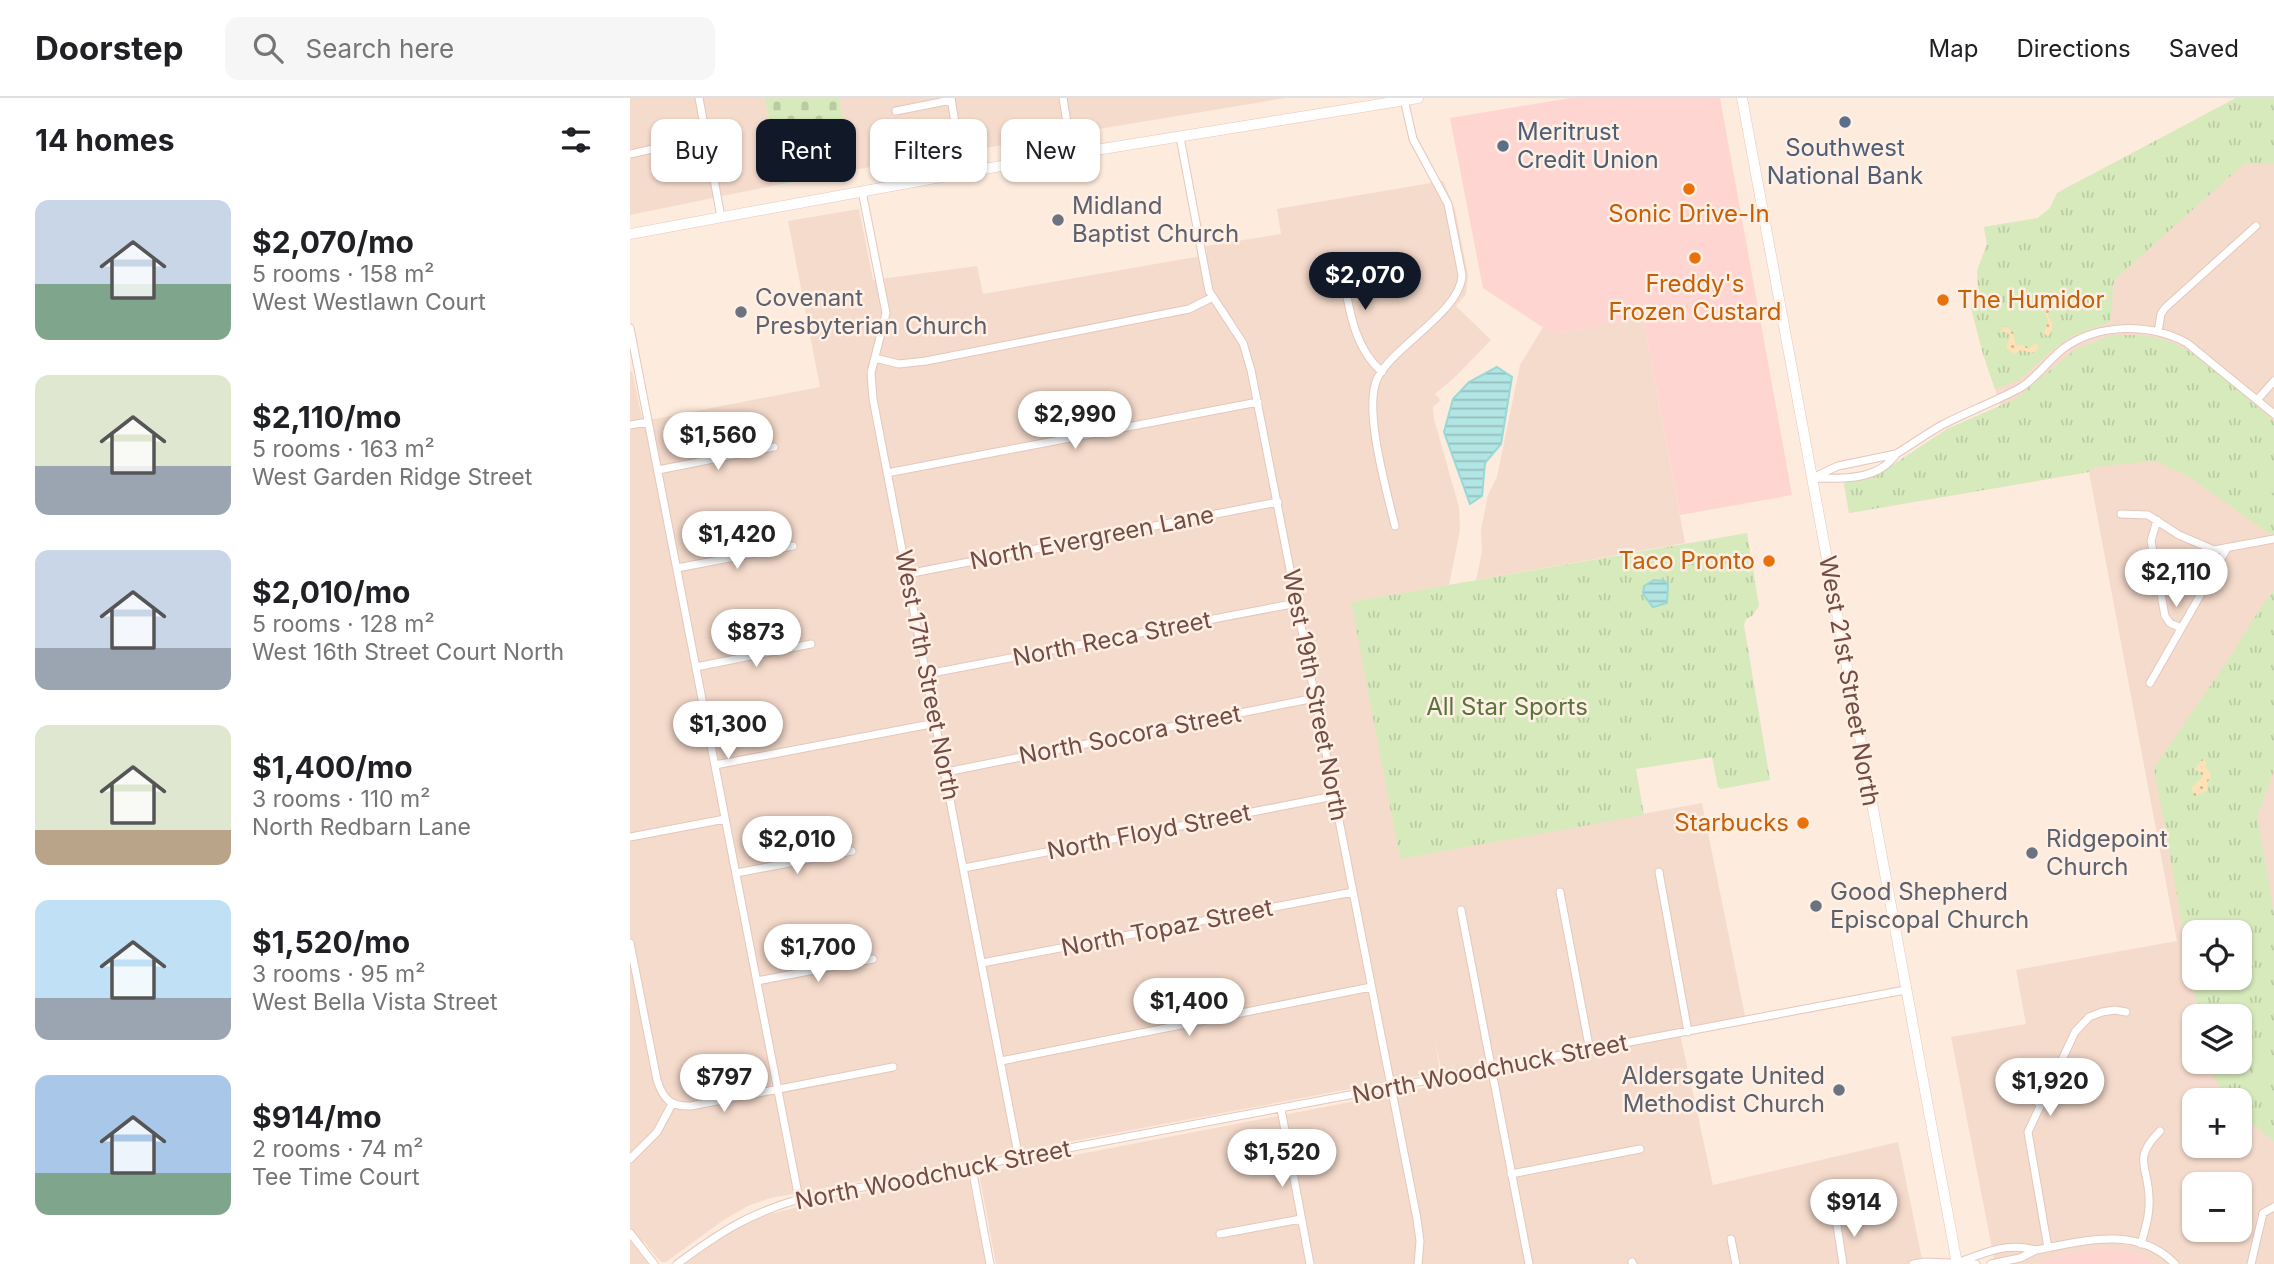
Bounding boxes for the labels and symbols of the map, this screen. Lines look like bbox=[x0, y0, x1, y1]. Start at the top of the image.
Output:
marker: Southwest National Bank bbox=[1837, 114, 1853, 130]
place label: Meritrust Credit Union bbox=[1517, 117, 1659, 174]
place label: Southwest National Bank bbox=[1767, 133, 1923, 190]
marker: Meritrust Credit Union bbox=[1495, 138, 1511, 154]
marker: Sonic Drive-In bbox=[1681, 181, 1697, 197]
place label: Midland Baptist Church bbox=[1072, 191, 1239, 248]
place label: Sonic Drive-In bbox=[1608, 199, 1770, 228]
marker: Midland Baptist Church bbox=[1050, 212, 1066, 228]
marker: Freddy's Frozen Custard bbox=[1687, 250, 1703, 266]
pin: $2,070 bbox=[1308, 252, 1422, 312]
place label: Freddy's Frozen Custard bbox=[1608, 269, 1782, 326]
place label: Covenant Presbyterian Church bbox=[755, 283, 987, 340]
place label: The Humidor bbox=[1957, 285, 2104, 314]
marker: The Humidor bbox=[1935, 292, 1951, 308]
marker: Covenant Presbyterian Church bbox=[733, 304, 749, 320]
pin: $2,990 bbox=[1018, 392, 1132, 451]
pin: $1,560 bbox=[661, 412, 775, 472]
street label: North Evergreen Lane bbox=[967, 500, 1217, 575]
pin: $1,420 bbox=[680, 512, 794, 571]
place label: Taco Pronto bbox=[1618, 546, 1755, 575]
street label: West 17th Street North bbox=[889, 547, 966, 802]
pin: $2,110 bbox=[2119, 550, 2233, 609]
marker: Taco Pronto bbox=[1761, 553, 1777, 569]
street label: West 21st Street North bbox=[1813, 553, 1886, 808]
street label: West 19th Street North bbox=[1277, 567, 1354, 823]
street label: North Reca Street bbox=[1010, 605, 1214, 672]
pin: $873 bbox=[715, 610, 797, 669]
park label: All Star Sports bbox=[1426, 692, 1588, 721]
street label: North Socora Street bbox=[1016, 699, 1244, 770]
pin: $1,300 bbox=[671, 702, 785, 761]
street label: North Floyd Street bbox=[1045, 798, 1253, 865]
place label: Starbucks bbox=[1674, 808, 1789, 837]
marker: Starbucks bbox=[1795, 815, 1811, 831]
pin: $2,010 bbox=[740, 816, 854, 876]
place label: Ridgepoint Church bbox=[2046, 824, 2168, 881]
marker: Ridgepoint Church bbox=[2024, 845, 2040, 861]
place label: Good Shepherd Episcopal Church bbox=[1830, 877, 2029, 934]
street label: North Topaz Street bbox=[1059, 893, 1275, 962]
marker: Good Shepherd Episcopal Church bbox=[1808, 898, 1824, 914]
pin: $1,700 bbox=[761, 924, 875, 984]
pin: $1,400 bbox=[1132, 978, 1246, 1038]
street label: North Woodchuck Street bbox=[1350, 1028, 1630, 1109]
pin: $797 bbox=[683, 1054, 765, 1114]
pin: $1,920 bbox=[1993, 1058, 2107, 1118]
place label: Aldersgate United Methodist Church bbox=[1622, 1061, 1825, 1118]
marker: Aldersgate United Methodist Church bbox=[1831, 1082, 1847, 1098]
pin: $1,520 bbox=[1225, 1130, 1339, 1189]
street label: North Woodchuck Street bbox=[793, 1134, 1073, 1215]
pin: $914 bbox=[1813, 1180, 1895, 1239]

